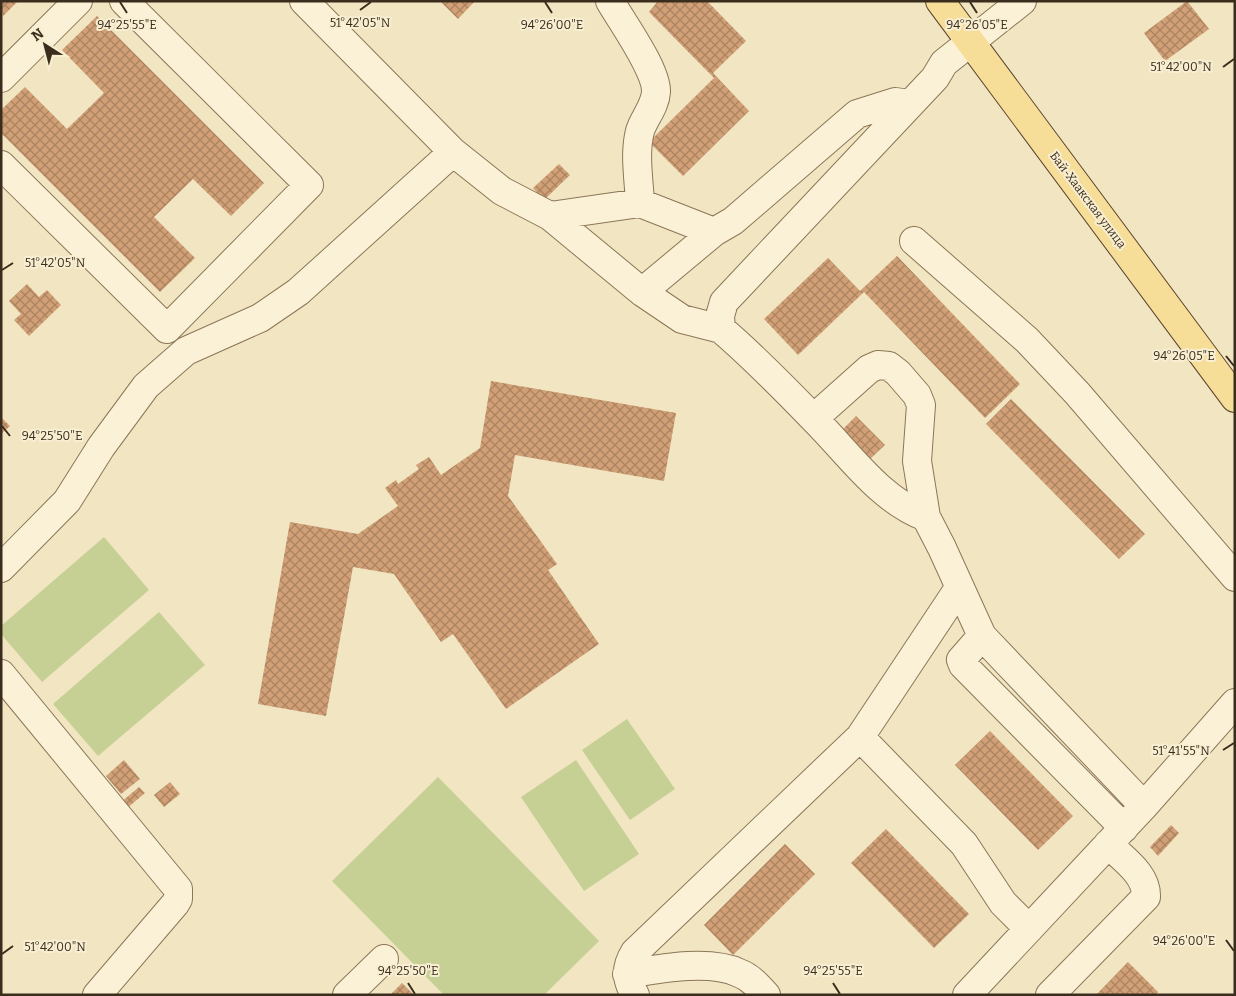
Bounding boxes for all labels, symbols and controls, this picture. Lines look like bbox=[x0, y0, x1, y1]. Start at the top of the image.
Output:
text: 51°42'05"N bbox=[330, 16, 391, 30]
text: 94°25'55"E bbox=[97, 18, 157, 32]
text: 94°26'00"E bbox=[521, 18, 583, 32]
text: 94°26'05"E bbox=[946, 18, 1008, 32]
north arrow bbox=[20, 20, 70, 70]
text: N bbox=[28, 25, 47, 45]
text: 51°42'00"N bbox=[1150, 60, 1212, 74]
street label: Бай-Хаакская улица bbox=[1047, 149, 1129, 251]
text: 51°42'05"N bbox=[25, 256, 86, 270]
text: 94°26'05"E bbox=[1153, 349, 1215, 363]
text: 94°25'50"E bbox=[22, 429, 82, 443]
text: 51°41'55"N bbox=[1152, 744, 1210, 758]
text: 94°26'00"E bbox=[1153, 934, 1215, 948]
text: 51°42'00"N bbox=[24, 940, 86, 954]
text: 94°25'50"E bbox=[378, 964, 438, 978]
text: 94°25'55"E bbox=[803, 964, 863, 978]

